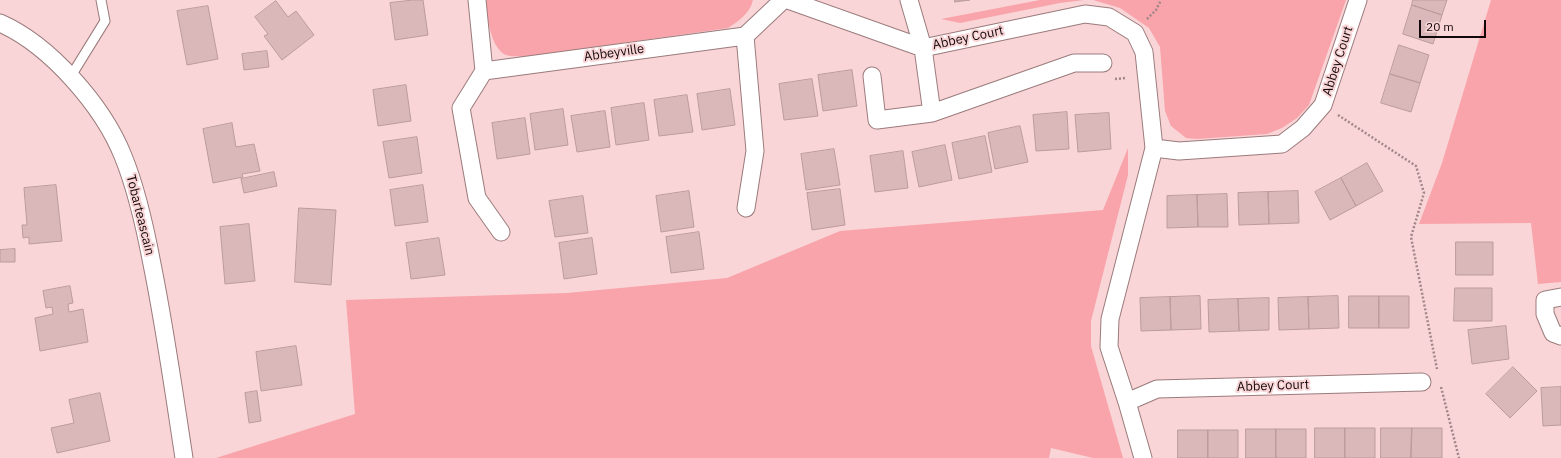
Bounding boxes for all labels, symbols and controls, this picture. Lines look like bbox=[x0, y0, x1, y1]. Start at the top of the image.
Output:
scale bar bbox=[1421, 12, 1488, 38]
text: 20 m bbox=[1426, 19, 1454, 34]
street label: Abbey Court bbox=[931, 23, 1005, 53]
street label: Abbey Court bbox=[1319, 24, 1357, 98]
street label: Abbeyville bbox=[583, 41, 645, 65]
street label: Tobarteascain bbox=[122, 173, 158, 257]
street label: Abbey Court bbox=[1237, 377, 1309, 395]

